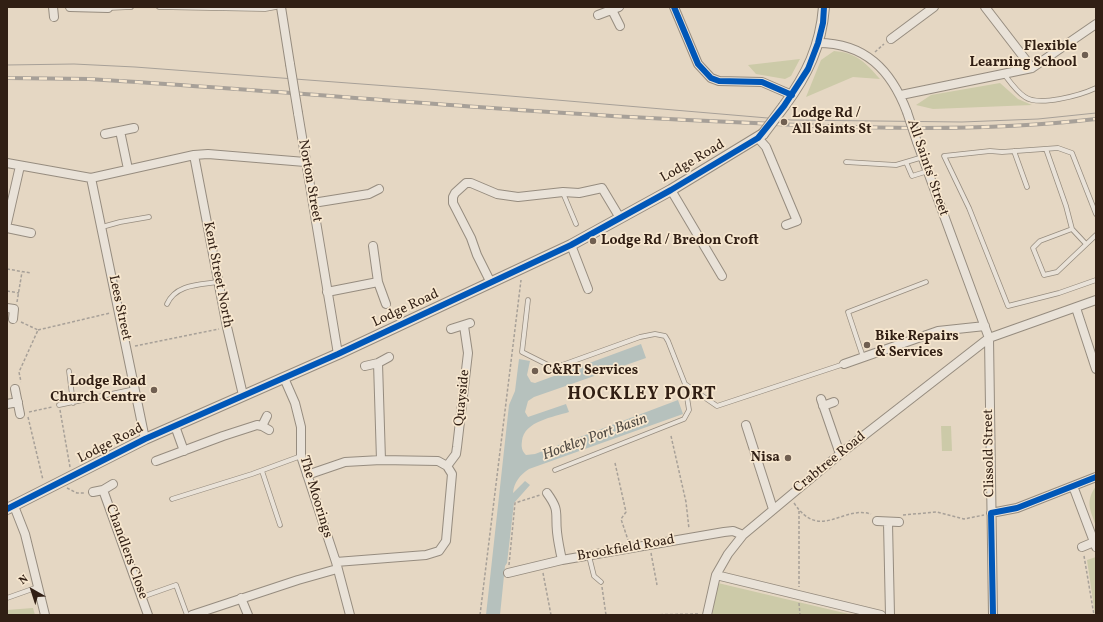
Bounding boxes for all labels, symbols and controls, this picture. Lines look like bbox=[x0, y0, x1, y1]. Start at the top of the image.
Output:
place label: Flexible Learning School bbox=[969, 39, 1077, 72]
marker: Flexible Learning School bbox=[1080, 50, 1090, 60]
place label: Lodge Rd / All Saints St bbox=[792, 106, 871, 138]
marker: Lodge Rd / All Saints St bbox=[779, 117, 789, 127]
street label: All Saints' Street bbox=[903, 117, 951, 219]
street label: Lodge Road bbox=[658, 137, 728, 187]
street label: Norton Street bbox=[293, 138, 325, 224]
street label: Kent Street North bbox=[198, 220, 236, 330]
place label: Lodge Rd / Bredon Croft bbox=[601, 233, 759, 249]
marker: Lodge Rd / Bredon Croft bbox=[588, 236, 598, 246]
street label: Lees Street bbox=[104, 274, 134, 342]
street label: Lodge Road bbox=[370, 286, 442, 332]
place label: Bike Repairs & Services bbox=[875, 329, 959, 362]
marker: Bike Repairs & Services bbox=[862, 340, 872, 350]
place label: C&RT Services bbox=[543, 363, 638, 379]
marker: C&RT Services bbox=[530, 366, 540, 376]
street label: Quayside bbox=[452, 369, 474, 427]
place label: Lodge Road Church Centre bbox=[50, 374, 146, 406]
marker: Lodge Road Church Centre bbox=[149, 385, 159, 395]
district label: HOCKLEY PORT bbox=[567, 385, 717, 407]
street label: Clissold Street bbox=[981, 409, 999, 497]
water label: Hockley Port Basin bbox=[540, 411, 650, 465]
street label: Lodge Road bbox=[75, 420, 147, 468]
street label: Crabtree Road bbox=[790, 429, 870, 497]
place label: Nisa bbox=[751, 450, 780, 466]
marker: Nisa bbox=[783, 453, 793, 463]
street label: The Moorings bbox=[295, 454, 335, 540]
street label: Chandlers Close bbox=[101, 502, 151, 602]
street label: Brookfield Road bbox=[576, 532, 676, 566]
north arrow bbox=[12, 570, 52, 610]
text: N bbox=[16, 572, 32, 589]

